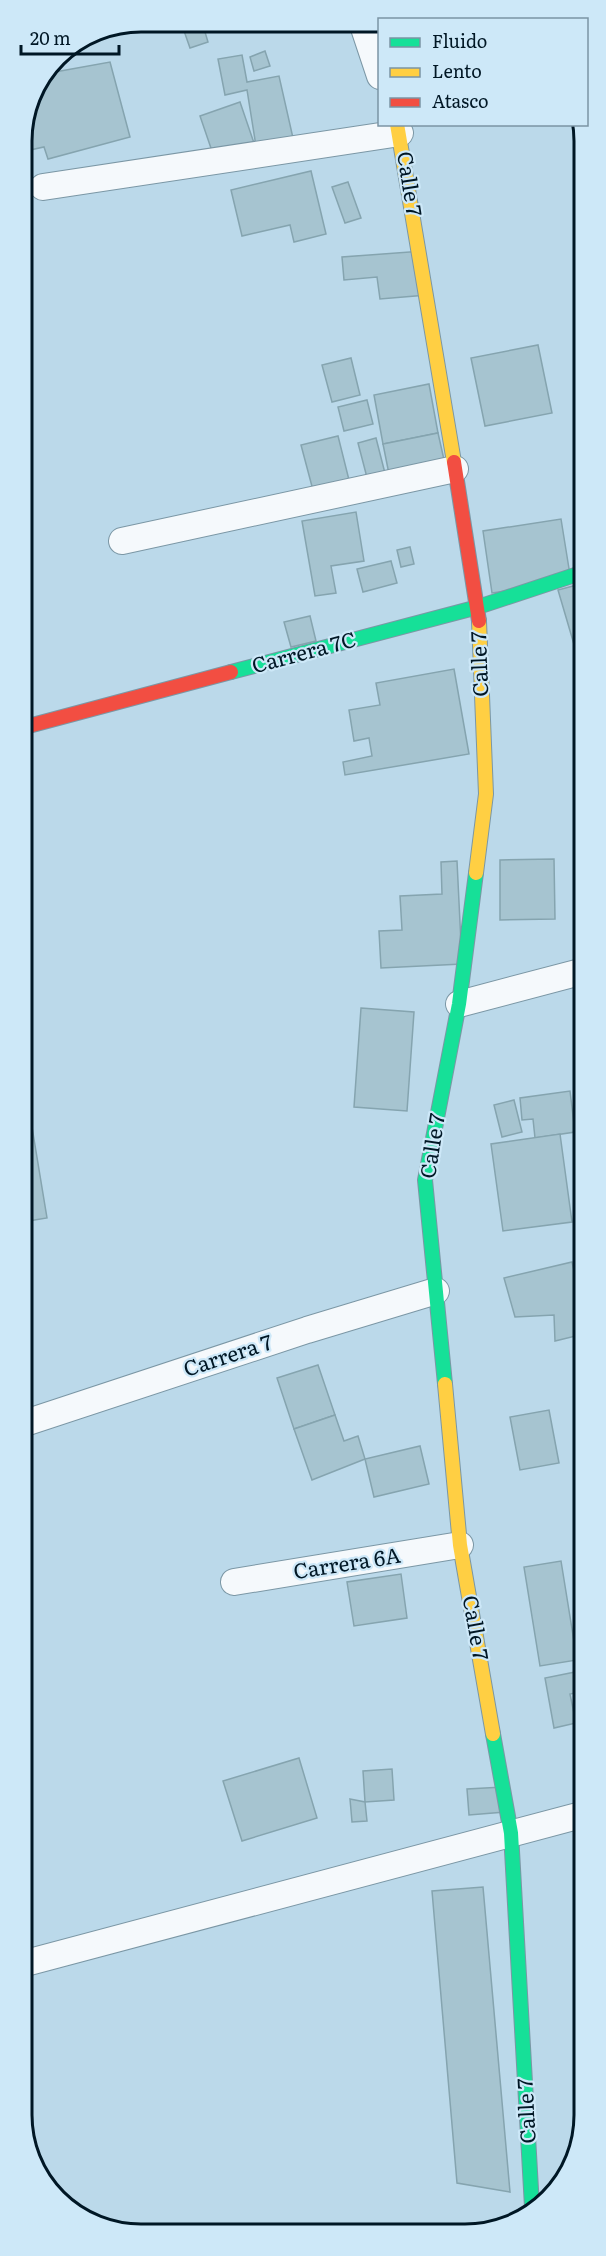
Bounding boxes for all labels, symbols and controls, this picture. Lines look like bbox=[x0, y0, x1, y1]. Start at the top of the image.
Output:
scale bar bbox=[21, 18, 118, 56]
legend bbox=[378, 18, 588, 126]
text: 20 m bbox=[30, 24, 71, 51]
text: Fluido bbox=[432, 27, 487, 54]
text: Lento bbox=[432, 57, 482, 84]
text: Atasco bbox=[432, 87, 489, 114]
street label: Calle 7 bbox=[391, 149, 432, 219]
street label: Carrera 7C bbox=[248, 622, 359, 679]
street label: Calle 7 bbox=[461, 631, 494, 697]
street label: Calle 7 bbox=[410, 1111, 451, 1180]
street label: Carrera 7 bbox=[179, 1325, 276, 1383]
street label: Carrera 6A bbox=[291, 1538, 403, 1585]
street label: Calle 7 bbox=[457, 1593, 498, 1663]
street label: Calle 7 bbox=[507, 2077, 542, 2145]

